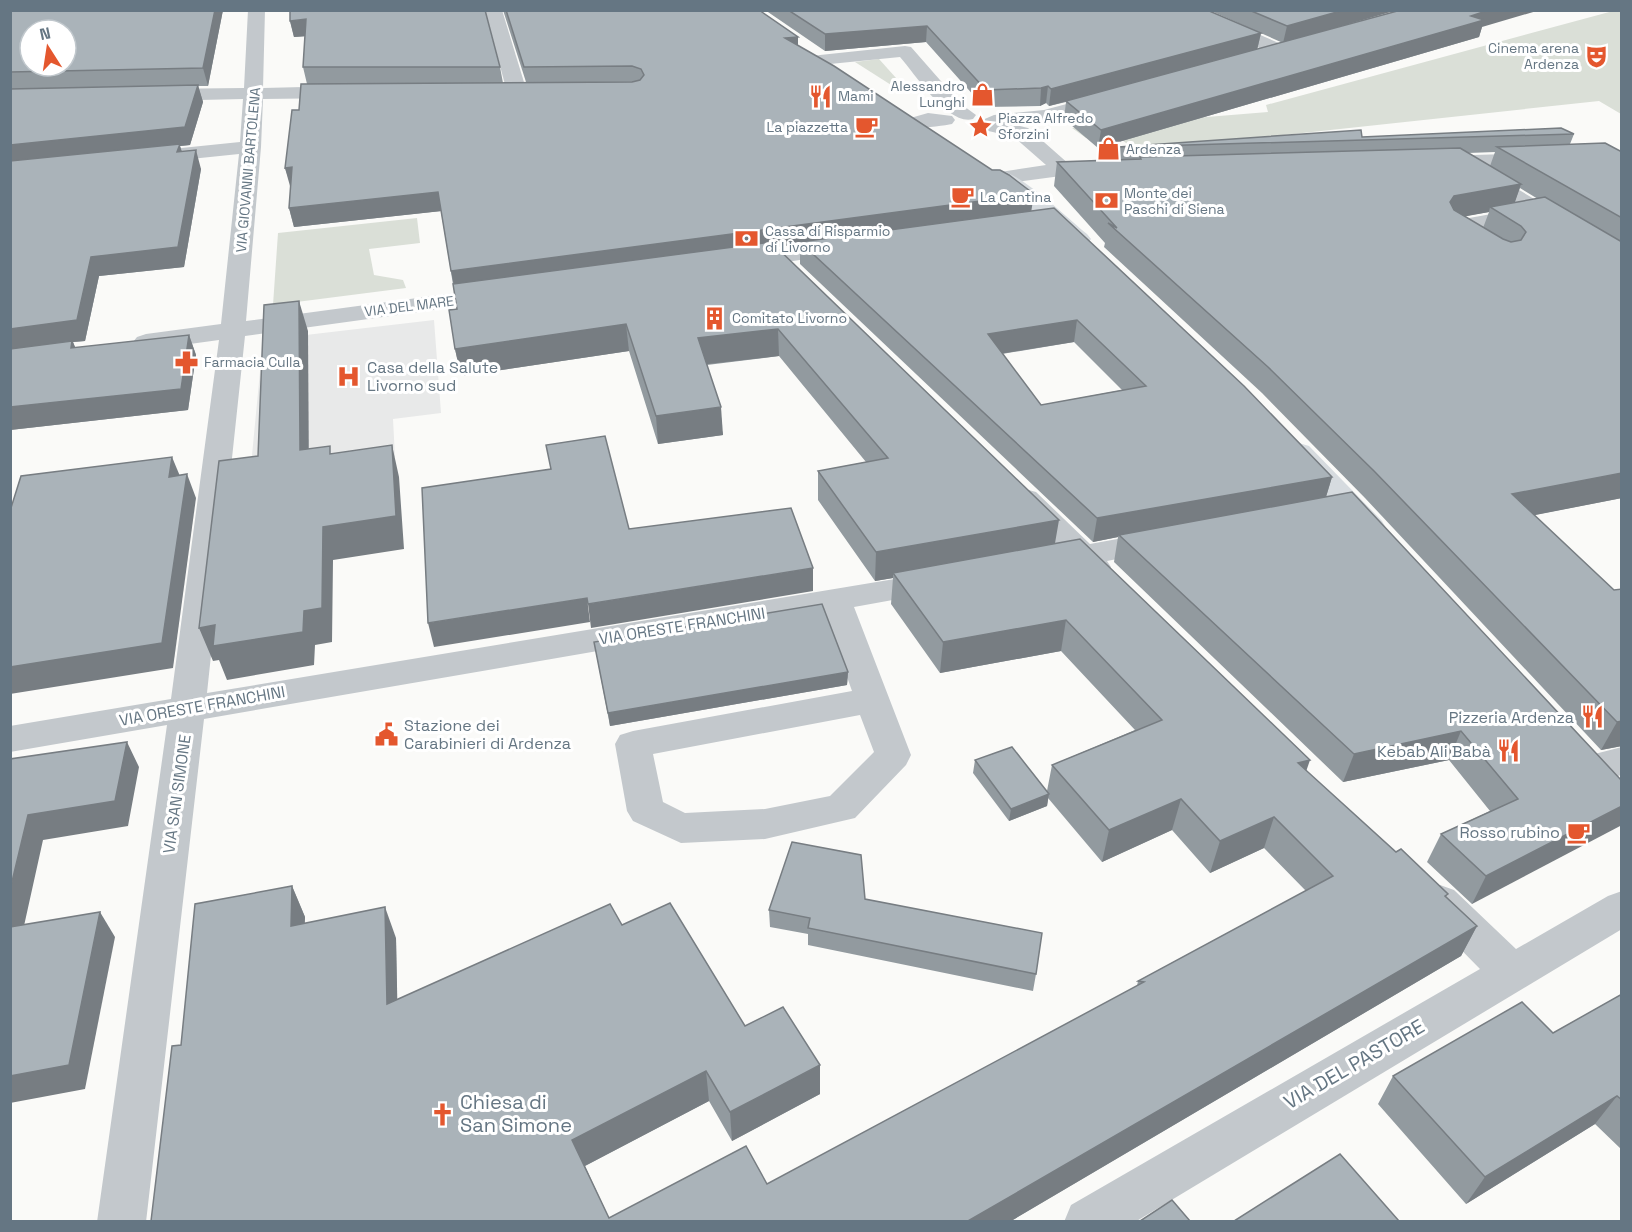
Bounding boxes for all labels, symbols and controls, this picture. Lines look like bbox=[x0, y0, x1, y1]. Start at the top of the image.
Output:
north arrow bbox=[18, 18, 78, 78]
text: N bbox=[38, 22, 52, 45]
place label: Cinema arena Ardenza bbox=[1488, 39, 1579, 73]
theatre icon: Cinema arena Ardenza bbox=[1584, 43, 1610, 69]
place label: Alessandro Lunghi bbox=[890, 77, 965, 111]
shop icon: Alessandro Lunghi bbox=[970, 81, 996, 107]
restaurant icon: Mami bbox=[807, 83, 833, 109]
street label: VIA GIOVANNI BARTOLENA bbox=[232, 86, 264, 253]
place label: Mami bbox=[838, 87, 874, 105]
place label: Piazza Alfredo Sforzini bbox=[998, 109, 1093, 143]
place icon: Piazza Alfredo Sforzini bbox=[967, 113, 993, 139]
cafe icon: La piazzetta bbox=[853, 114, 879, 140]
place label: La piazzetta bbox=[767, 118, 848, 136]
shop icon: Ardenza bbox=[1095, 136, 1121, 162]
place label: Ardenza bbox=[1126, 140, 1181, 158]
cafe icon: La Cantina bbox=[949, 184, 975, 210]
place label: Monte dei Paschi di Siena bbox=[1124, 184, 1225, 218]
place label: La Cantina bbox=[980, 188, 1051, 206]
bank icon: Monte dei Paschi di Siena bbox=[1093, 188, 1119, 214]
place label: Cassa di Risparmio di Livorno bbox=[765, 222, 890, 256]
bank icon: Cassa di Risparmio di Livorno bbox=[734, 226, 760, 252]
street label: VIA DEL MARE bbox=[363, 292, 455, 320]
building icon: Comitato Livorno bbox=[701, 305, 727, 331]
place label: Comitato Livorno bbox=[732, 309, 847, 327]
pharmacy icon: Farmacia Culla bbox=[173, 349, 199, 375]
place label: Farmacia Culla bbox=[204, 353, 301, 371]
place label: Casa della Salute Livorno sud bbox=[367, 357, 498, 396]
hospital icon: Casa della Salute Livorno sud bbox=[336, 363, 362, 389]
street label: VIA ORESTE FRANCHINI bbox=[597, 602, 767, 650]
street label: VIA ORESTE FRANCHINI bbox=[117, 681, 287, 731]
restaurant icon: Pizzeria Ardenza bbox=[1579, 704, 1605, 730]
place label: Pizzeria Ardenza bbox=[1449, 707, 1574, 728]
place label: Stazione dei Carabinieri di Ardenza bbox=[404, 715, 571, 754]
public building icon: Stazione dei Carabinieri di Ardenza bbox=[373, 721, 399, 747]
street label: VIA SAN SIMONE bbox=[158, 733, 196, 855]
restaurant icon: Kebab Ali Babà bbox=[1496, 738, 1522, 764]
place label: Kebab Ali Babà bbox=[1377, 741, 1491, 762]
cafe icon: Rosso rubino bbox=[1565, 819, 1591, 845]
place label: Rosso rubino bbox=[1459, 822, 1560, 843]
street label: VIA DEL PASTORE bbox=[1279, 1013, 1429, 1115]
place label: Chiesa di San Simone bbox=[460, 1089, 572, 1138]
church icon: Chiesa di San Simone bbox=[429, 1101, 455, 1127]

